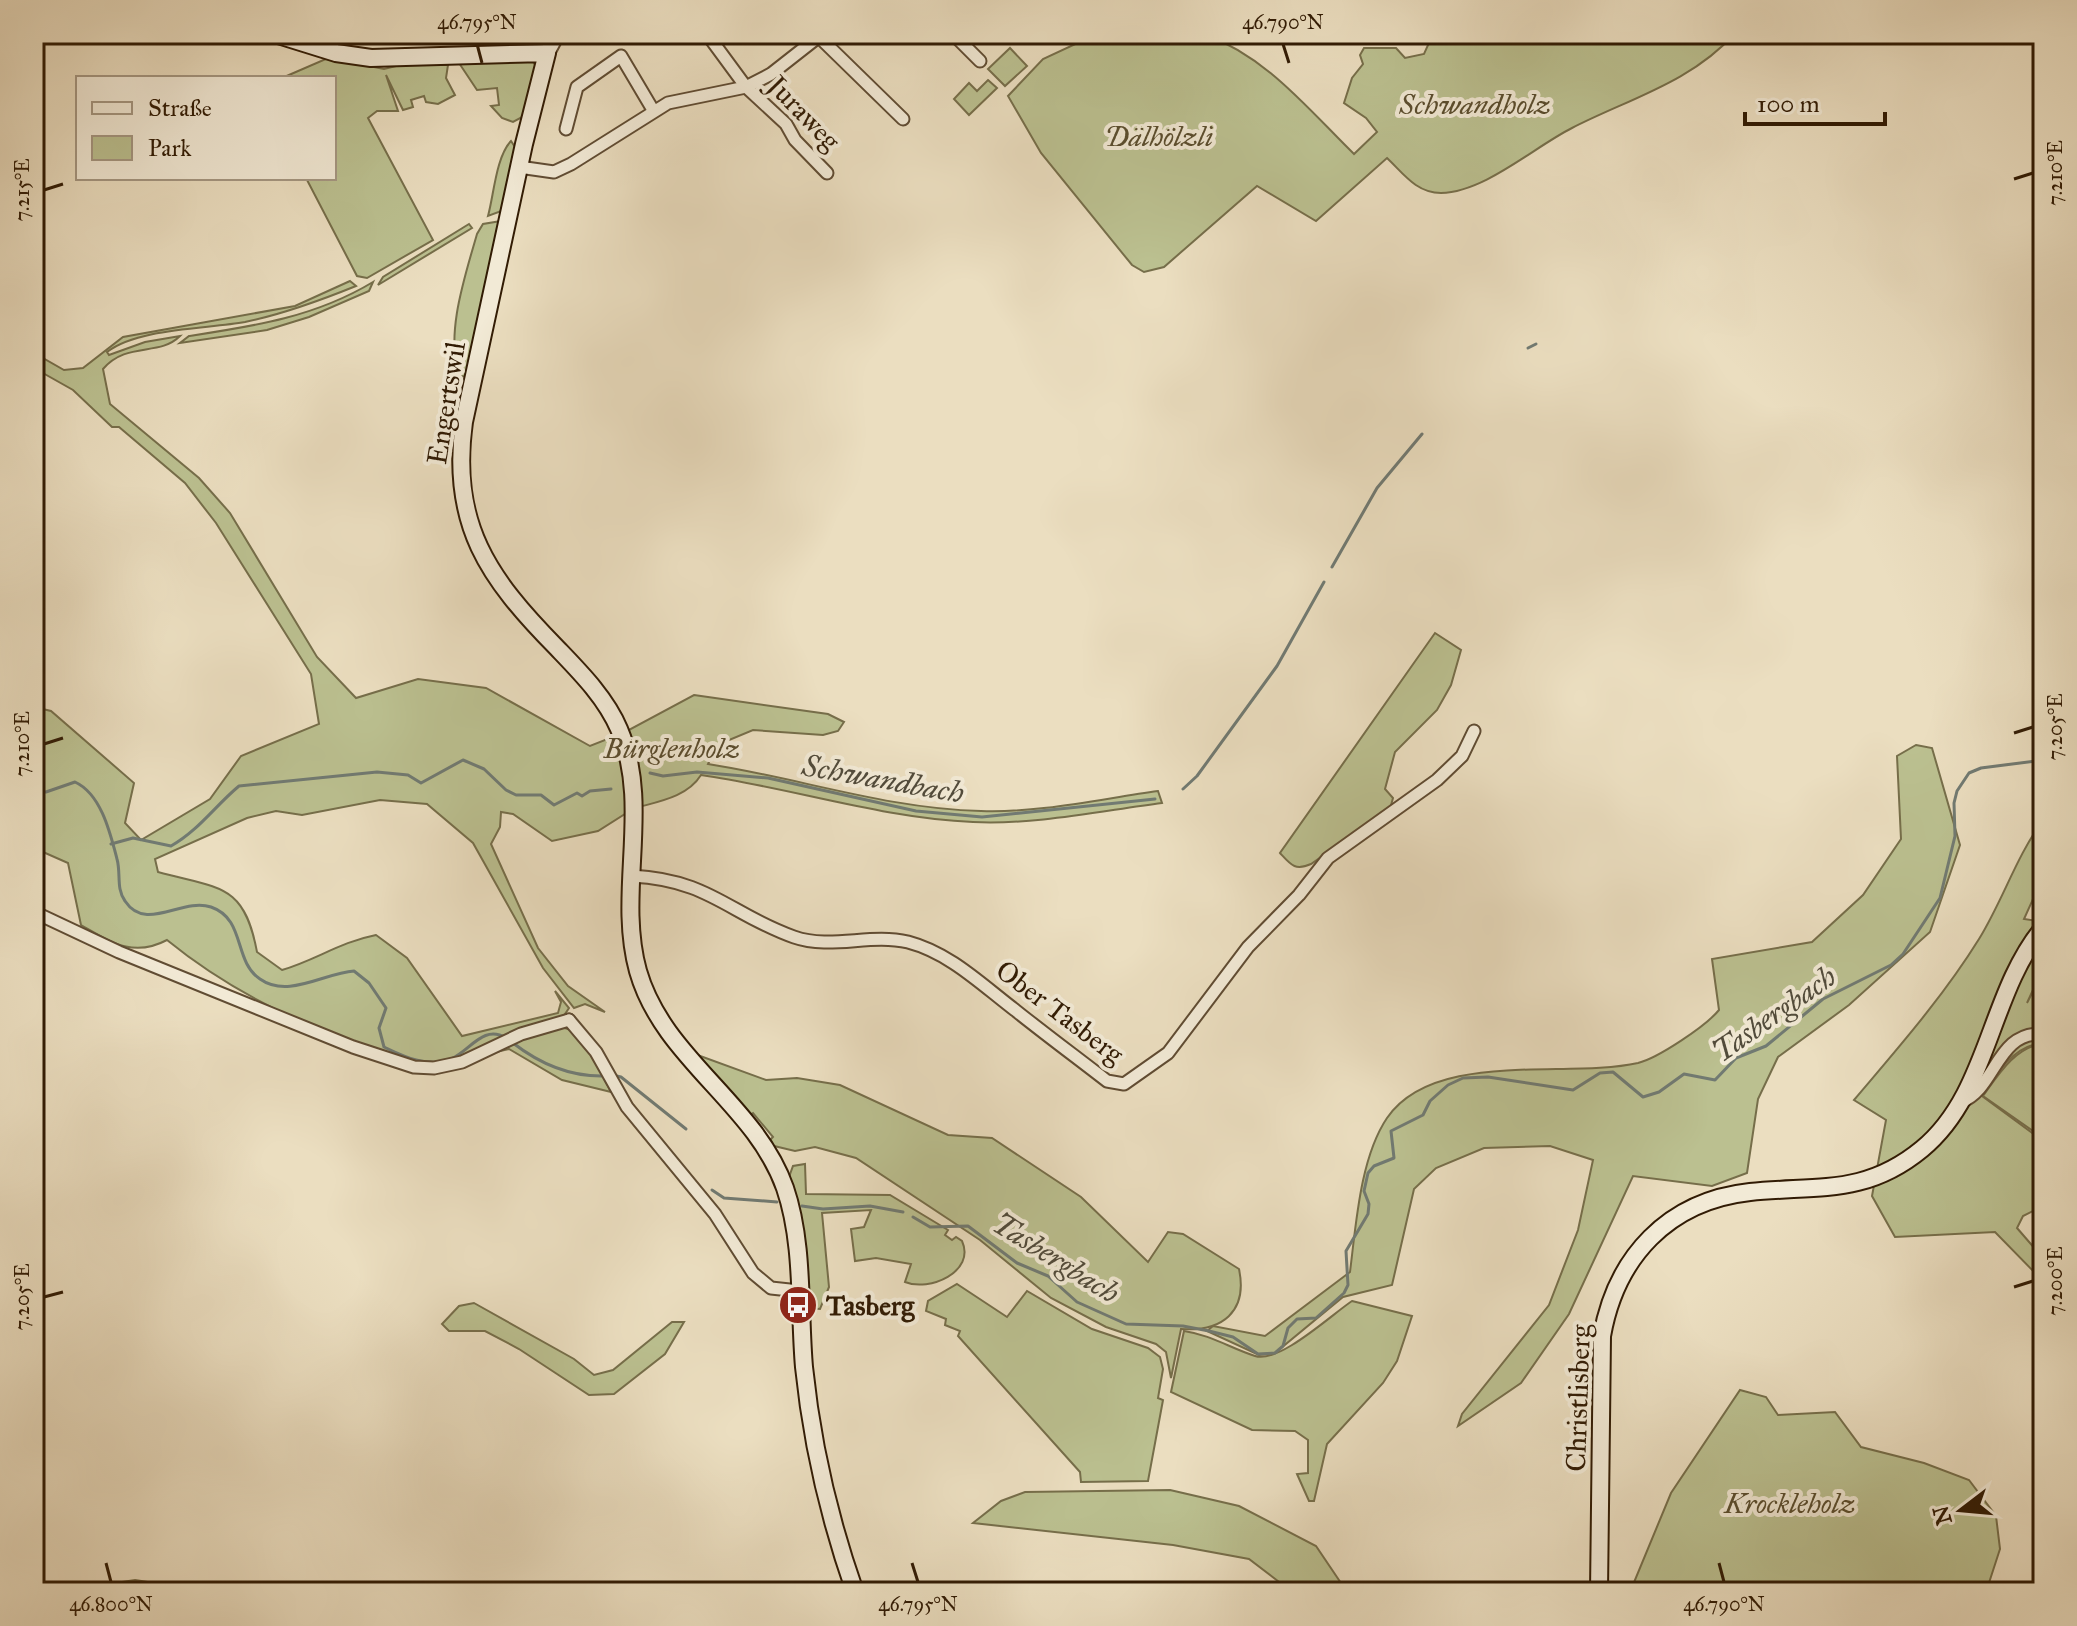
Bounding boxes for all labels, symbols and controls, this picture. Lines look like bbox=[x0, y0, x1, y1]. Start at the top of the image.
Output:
text: 46.795°N bbox=[437, 10, 517, 34]
text: 46.790°N bbox=[1242, 10, 1324, 34]
street label: Juraweg bbox=[758, 66, 849, 158]
legend bbox=[76, 76, 336, 180]
scale bar bbox=[1745, 76, 1885, 126]
park label: Schwandholz bbox=[1398, 87, 1551, 122]
text: 100 m bbox=[1757, 89, 1820, 119]
text: Straße bbox=[148, 93, 212, 123]
park label: Dälhölzli bbox=[1105, 119, 1213, 154]
text: Park bbox=[148, 133, 192, 163]
text: 7.210°E bbox=[2043, 140, 2067, 206]
text: 7.215°E bbox=[10, 158, 34, 222]
street label: Engertswil bbox=[419, 339, 473, 467]
text: 7.205°E bbox=[2043, 694, 2067, 760]
text: 7.210°E bbox=[10, 711, 34, 777]
park label: Bürglenholz bbox=[602, 731, 740, 766]
water label: Schwandbach bbox=[798, 747, 967, 811]
street label: Ober Tasberg bbox=[989, 952, 1132, 1072]
water label: Tasbergbach bbox=[1705, 958, 1843, 1070]
water label: Tasbergbach bbox=[986, 1205, 1126, 1311]
text: 7.200°E bbox=[2043, 1246, 2067, 1316]
text: 7.205°E bbox=[10, 1264, 34, 1330]
bus stop icon: Tasberg bbox=[777, 1284, 819, 1326]
place label: Tasberg bbox=[826, 1288, 915, 1323]
street label: Christlisberg bbox=[1558, 1323, 1598, 1472]
north arrow bbox=[1921, 1470, 2001, 1550]
park label: Krockleholz bbox=[1723, 1486, 1855, 1521]
text: N bbox=[1927, 1502, 1958, 1528]
text: 46.800°N bbox=[69, 1592, 153, 1616]
text: 46.795°N bbox=[878, 1592, 958, 1616]
text: 46.790°N bbox=[1683, 1592, 1765, 1616]

